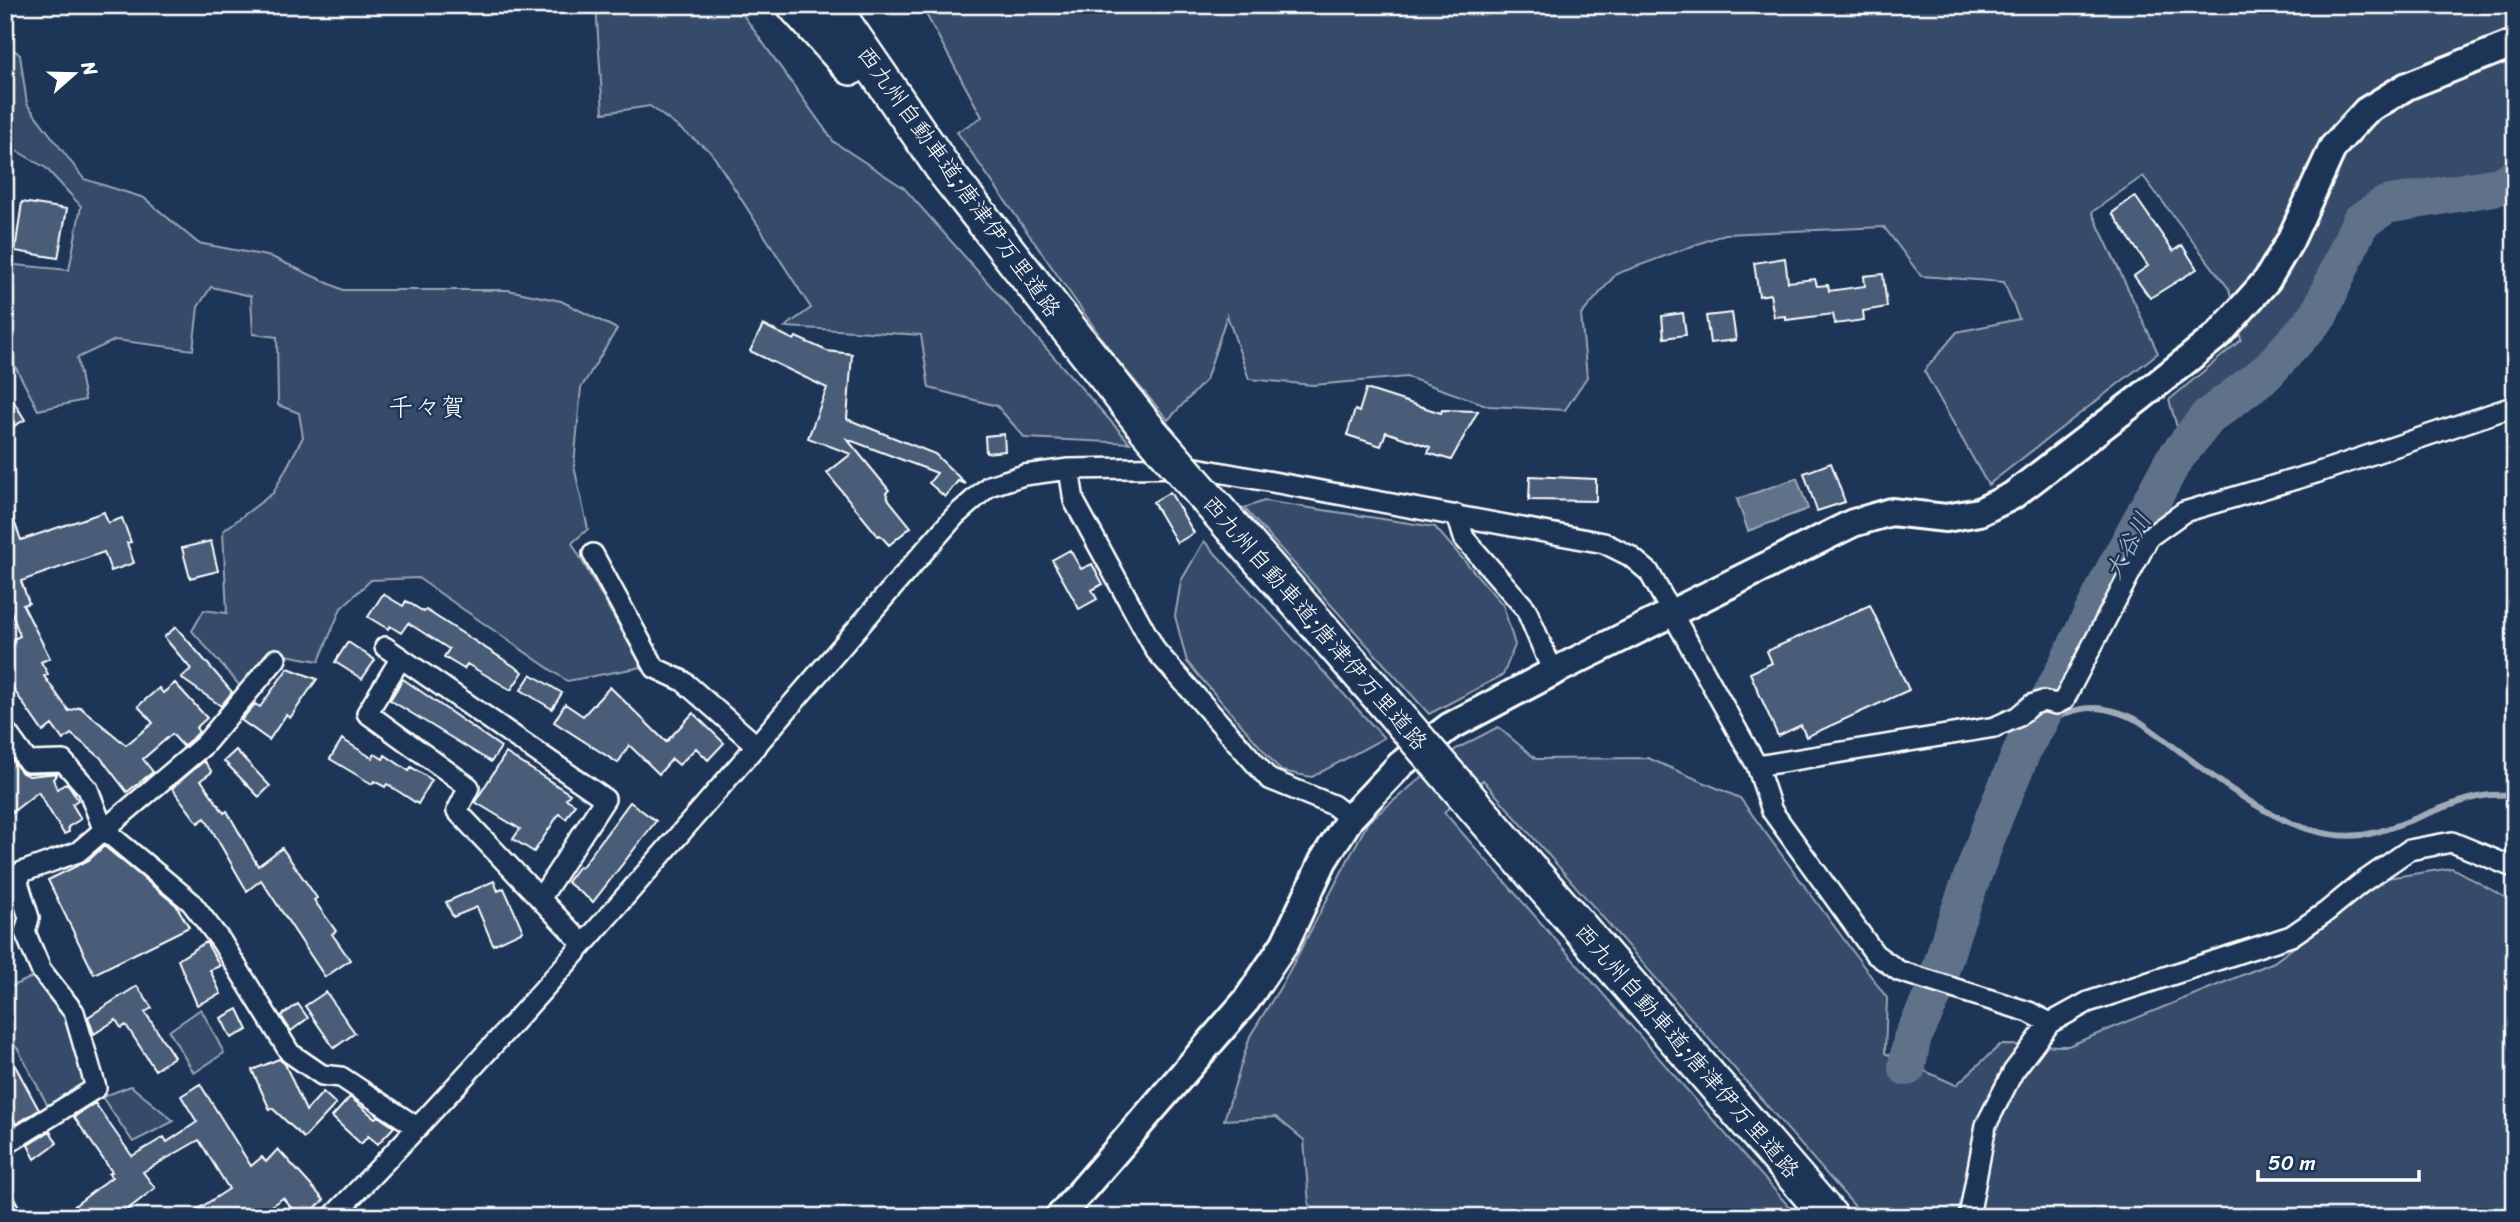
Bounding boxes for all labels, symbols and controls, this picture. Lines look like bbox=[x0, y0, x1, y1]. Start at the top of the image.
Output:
street label: 西九州自動車道;唐津伊万里道路 bbox=[846, 37, 1072, 327]
north arrow bbox=[38, 38, 108, 108]
text: N bbox=[71, 56, 108, 81]
district label: 千々賀 bbox=[388, 384, 466, 430]
street label: 西九州自動車道;唐津伊万里道路 bbox=[1192, 485, 1438, 761]
water label: 大谷川 bbox=[2093, 504, 2163, 588]
street label: 西九州自動車道;唐津伊万里道路 bbox=[1564, 913, 1810, 1189]
scale bar bbox=[2258, 1138, 2418, 1182]
text: 50 m bbox=[2268, 1144, 2316, 1182]

